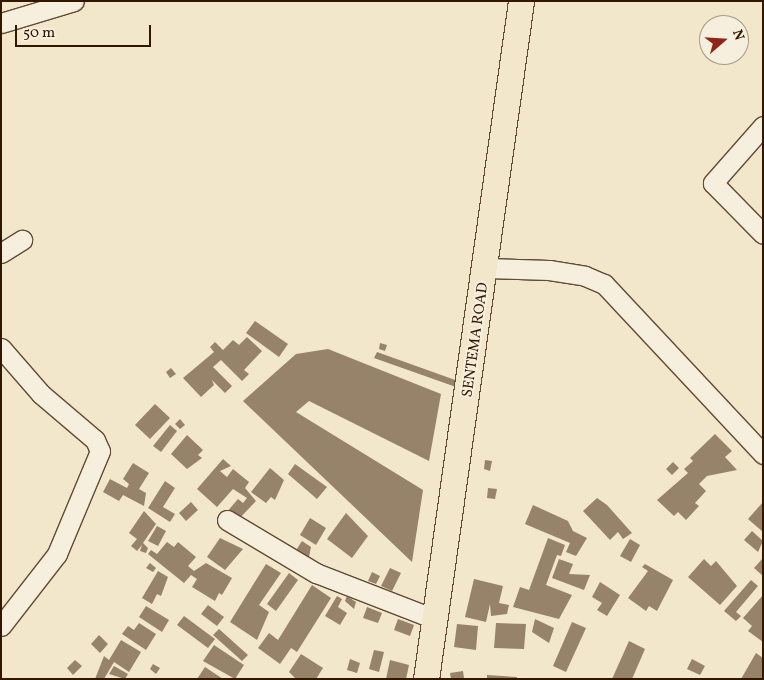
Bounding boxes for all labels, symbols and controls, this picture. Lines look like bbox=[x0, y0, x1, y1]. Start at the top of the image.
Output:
scale bar bbox=[18, 15, 154, 47]
north arrow bbox=[699, 15, 749, 65]
text: 50 m bbox=[23, 23, 55, 44]
text: N bbox=[727, 27, 748, 43]
street label: SENTEMA ROAD bbox=[459, 281, 493, 399]

